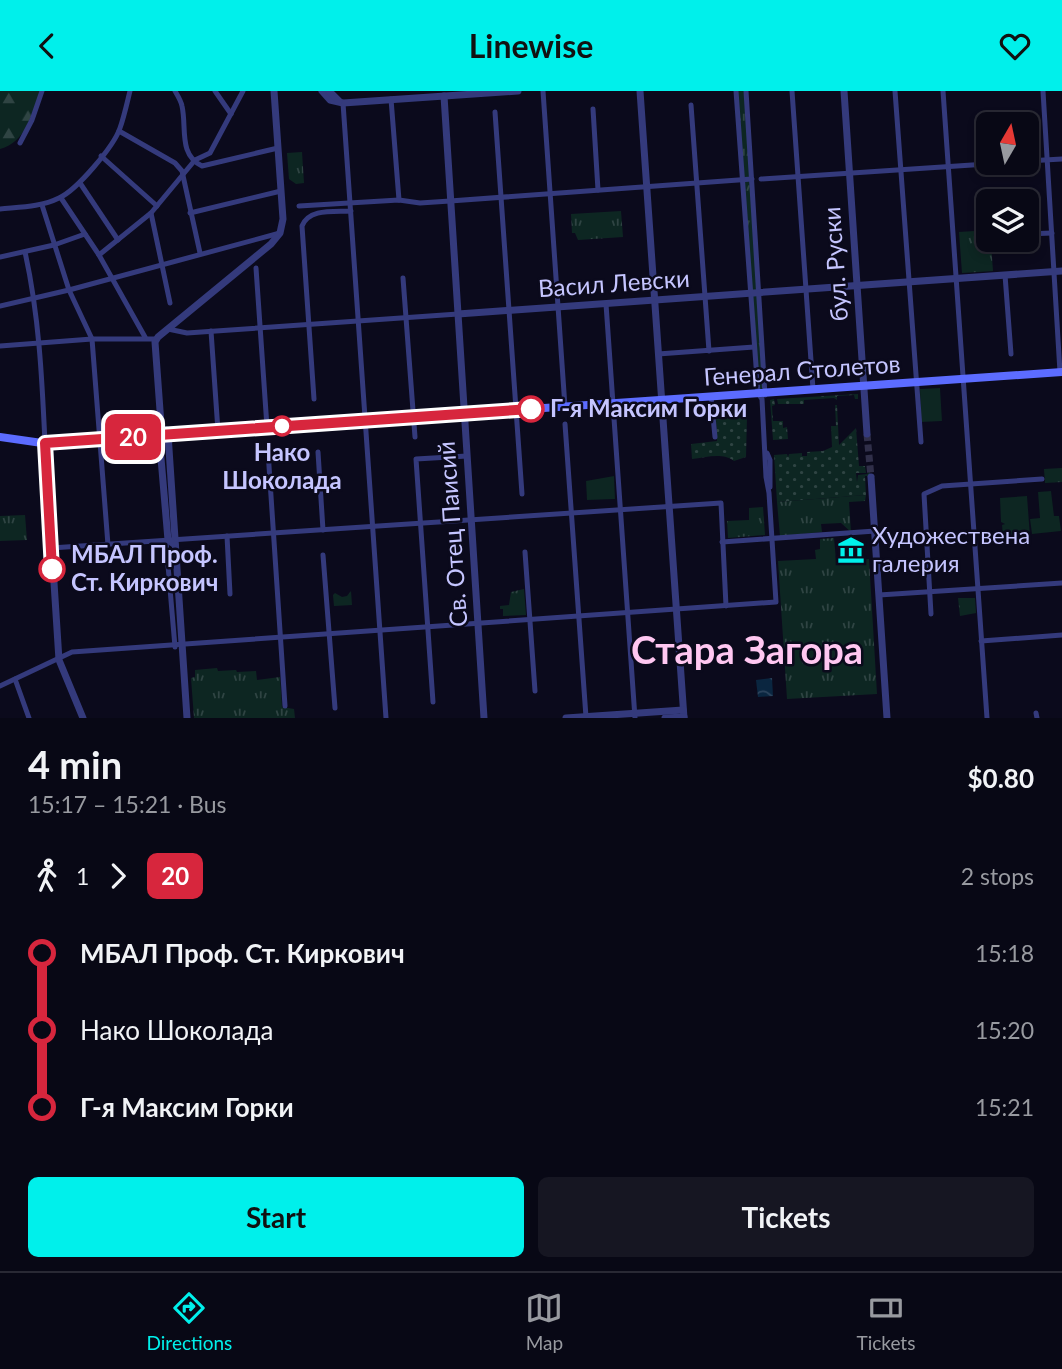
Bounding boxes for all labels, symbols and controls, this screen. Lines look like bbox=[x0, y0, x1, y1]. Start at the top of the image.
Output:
text: Linewise bbox=[469, 26, 593, 65]
icon: back bbox=[28, 27, 66, 65]
icon: heart bbox=[996, 27, 1034, 65]
north arrow bbox=[976, 112, 1040, 175]
map controls bbox=[976, 112, 1039, 252]
button: layers bbox=[976, 189, 1039, 252]
street label: бул. Руски bbox=[816, 206, 853, 322]
street label: Васил Левски bbox=[537, 263, 691, 302]
street label: Генерал Столетов bbox=[702, 348, 901, 391]
place label: Г-я Максим Горки bbox=[550, 393, 747, 422]
marker: Г-я Максим Горки bbox=[518, 396, 544, 422]
line badge: 20 bbox=[102, 414, 164, 460]
marker: Нако Шоколада bbox=[272, 416, 292, 436]
text: 20 bbox=[119, 422, 147, 451]
place label: Нако Шоколада bbox=[222, 437, 342, 494]
street label: Св. Отец Паисий bbox=[431, 440, 472, 628]
place label: Художествена галерия bbox=[872, 520, 1030, 577]
museum icon: Художествена галерия bbox=[836, 535, 866, 565]
place label: МБАЛ Проф. Ст. Киркович bbox=[71, 539, 218, 596]
marker: МБАЛ Проф. Ст. Киркович bbox=[39, 556, 65, 582]
district label: Стара Загора bbox=[631, 626, 863, 672]
text: 4 min bbox=[28, 741, 122, 787]
text: $0.80 bbox=[968, 762, 1034, 794]
text: 15:17 – 15:21 · Bus bbox=[28, 790, 227, 818]
icon: walk bbox=[28, 857, 66, 895]
icon: forward bbox=[99, 857, 137, 895]
text: 20 bbox=[161, 861, 189, 890]
text: 1 bbox=[76, 862, 89, 890]
text: 2 stops bbox=[961, 862, 1034, 890]
text: МБАЛ Проф. Ст. Киркович bbox=[80, 937, 405, 969]
text: 15:18 bbox=[975, 939, 1034, 967]
text: Нако Шоколада bbox=[80, 1014, 273, 1046]
text: 15:20 bbox=[975, 1016, 1034, 1044]
text: Г-я Максим Горки bbox=[80, 1091, 294, 1123]
text: 15:21 bbox=[975, 1093, 1034, 1121]
button: Start bbox=[28, 1177, 524, 1257]
button: Tickets bbox=[538, 1177, 1034, 1257]
tab: Directions bbox=[147, 1289, 232, 1354]
tab: Map bbox=[525, 1289, 563, 1354]
tab: Tickets bbox=[857, 1289, 915, 1354]

